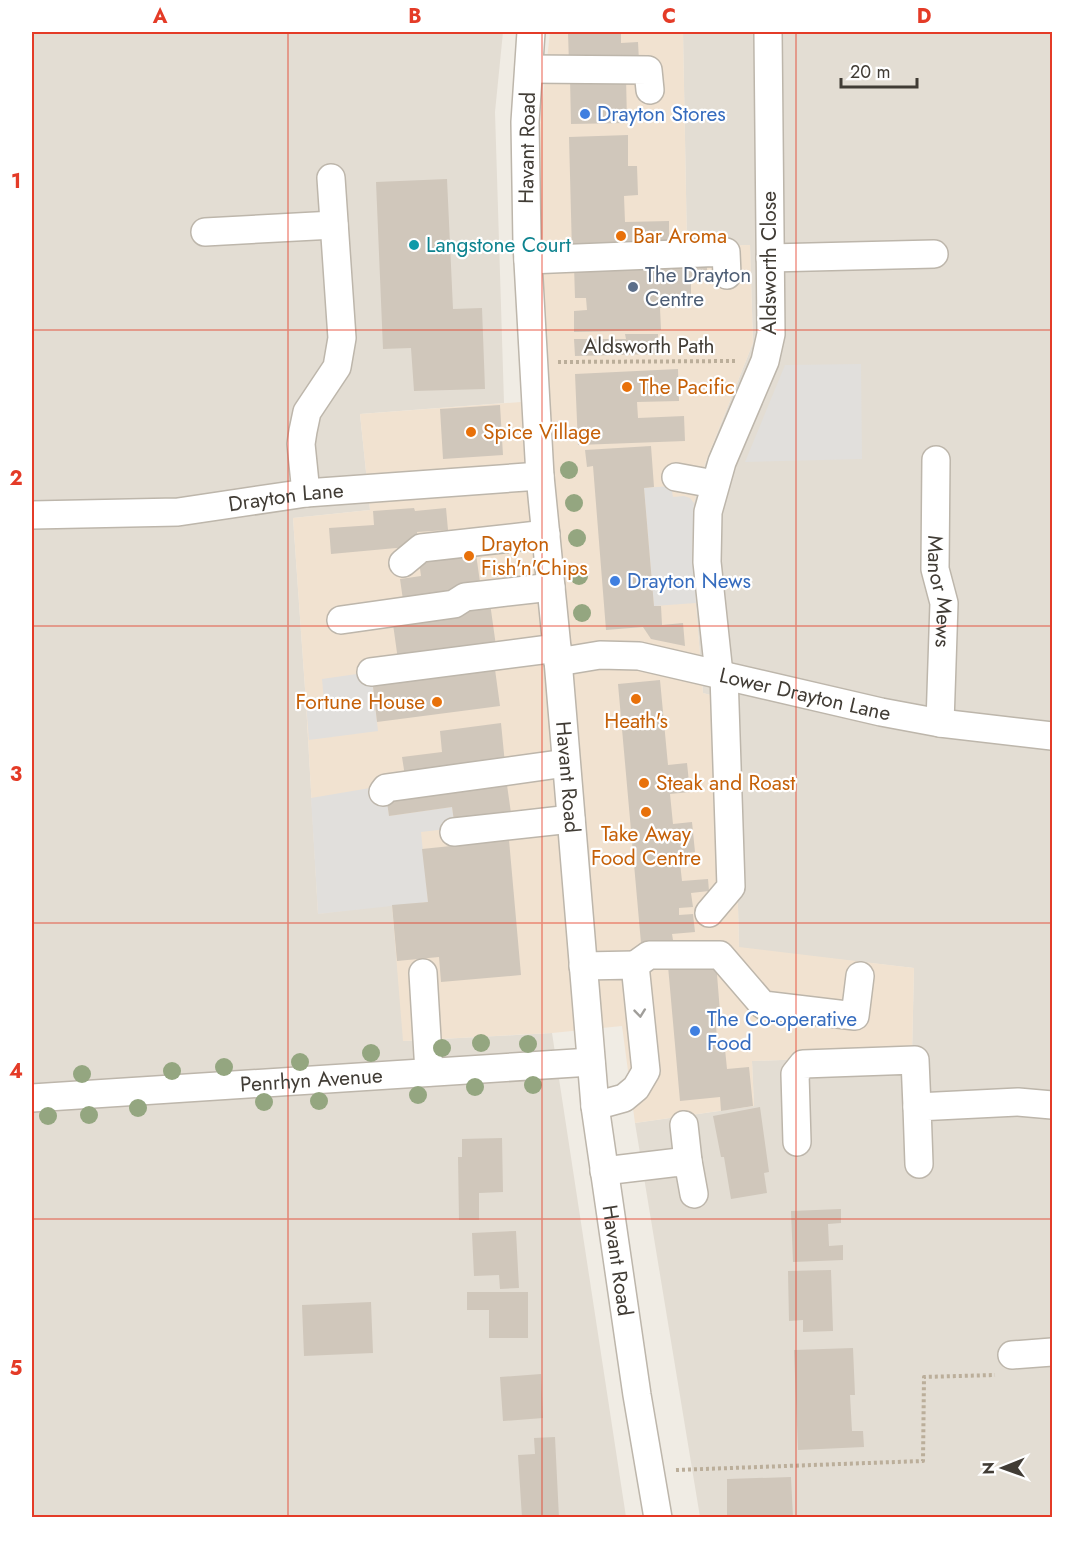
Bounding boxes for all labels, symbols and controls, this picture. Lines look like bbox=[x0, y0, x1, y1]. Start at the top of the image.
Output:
text: A bbox=[152, 2, 168, 31]
text: B bbox=[408, 2, 422, 31]
text: C bbox=[662, 2, 676, 31]
text: D bbox=[917, 2, 931, 31]
scale bar bbox=[841, 51, 918, 89]
text: 20 m bbox=[850, 59, 890, 85]
street label: Havant Road bbox=[511, 92, 543, 204]
place label: Drayton Stores bbox=[597, 99, 726, 129]
marker: Drayton Stores bbox=[578, 107, 592, 121]
text: 1 bbox=[11, 167, 21, 196]
street label: Aldsworth Close bbox=[754, 191, 784, 335]
place label: Bar Aroma bbox=[633, 221, 727, 251]
marker: Bar Aroma bbox=[614, 229, 628, 243]
place label: Langstone Court bbox=[426, 230, 571, 260]
marker: Langstone Court bbox=[407, 238, 421, 252]
place label: The Drayton Centre bbox=[645, 260, 751, 314]
marker: The Drayton Centre bbox=[626, 280, 640, 294]
street label: Aldsworth Path bbox=[583, 331, 715, 361]
place label: The Pacific bbox=[639, 372, 735, 402]
marker: The Pacific bbox=[620, 380, 634, 394]
place label: Spice Village bbox=[483, 417, 601, 447]
marker: Spice Village bbox=[464, 425, 478, 439]
text: 2 bbox=[9, 464, 23, 493]
street label: Drayton Lane bbox=[226, 475, 345, 519]
place label: Drayton Fish'n'Chips bbox=[481, 529, 588, 583]
street label: Manor Mews bbox=[920, 535, 959, 648]
marker: Drayton Fish'n'Chips bbox=[462, 549, 476, 563]
place label: Drayton News bbox=[627, 566, 751, 596]
marker: Drayton News bbox=[608, 574, 622, 588]
street label: Lower Drayton Lane bbox=[716, 660, 893, 729]
place label: Fortune House bbox=[295, 687, 425, 717]
marker: Heath's bbox=[629, 692, 643, 706]
marker: Fortune House bbox=[430, 695, 444, 709]
place label: Heath's bbox=[604, 706, 668, 736]
street label: Havant Road bbox=[548, 720, 587, 834]
text: 3 bbox=[10, 760, 22, 789]
place label: Steak and Roast bbox=[656, 768, 795, 798]
marker: Steak and Roast bbox=[637, 776, 651, 790]
marker: Take Away Food Centre bbox=[639, 805, 653, 819]
place label: Take Away Food Centre bbox=[591, 819, 701, 873]
place label: The Co-operative Food bbox=[707, 1004, 857, 1058]
one-way arrow bbox=[633, 1009, 646, 1018]
marker: The Co-operative Food bbox=[688, 1024, 702, 1038]
text: 4 bbox=[9, 1057, 23, 1086]
street label: Penrhyn Avenue bbox=[239, 1060, 384, 1100]
street label: Havant Road bbox=[595, 1203, 640, 1318]
text: 5 bbox=[10, 1354, 23, 1383]
north arrow bbox=[973, 1438, 1033, 1498]
text: N bbox=[977, 1462, 1000, 1475]

